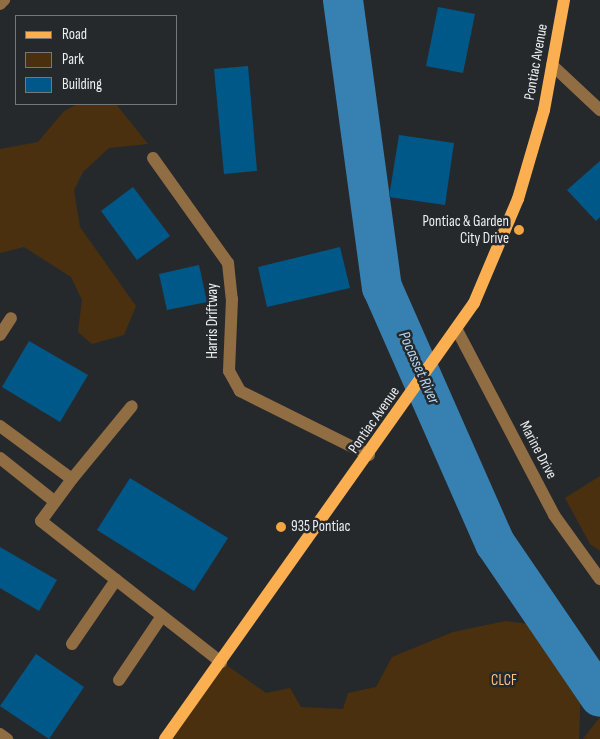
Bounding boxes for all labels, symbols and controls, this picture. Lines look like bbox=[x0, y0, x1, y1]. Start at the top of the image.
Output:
legend bbox=[15, 15, 178, 105]
street label: Pontiac Avenue bbox=[520, 22, 552, 102]
text: Road bbox=[62, 25, 87, 44]
text: Park bbox=[62, 50, 84, 69]
text: Building bbox=[62, 75, 102, 94]
place label: Pontiac & Garden City Drive bbox=[422, 212, 509, 247]
marker: Pontiac & Garden City Drive bbox=[513, 224, 525, 236]
street label: Harris Driftway bbox=[204, 283, 222, 359]
water label: Pocasset River bbox=[394, 329, 442, 407]
street label: Pontiac Avenue bbox=[344, 383, 404, 457]
street label: Marine Drive bbox=[515, 418, 561, 482]
place label: 935 Pontiac bbox=[291, 518, 351, 536]
marker: 935 Pontiac bbox=[275, 521, 287, 533]
park label: CLCF bbox=[491, 672, 517, 690]

